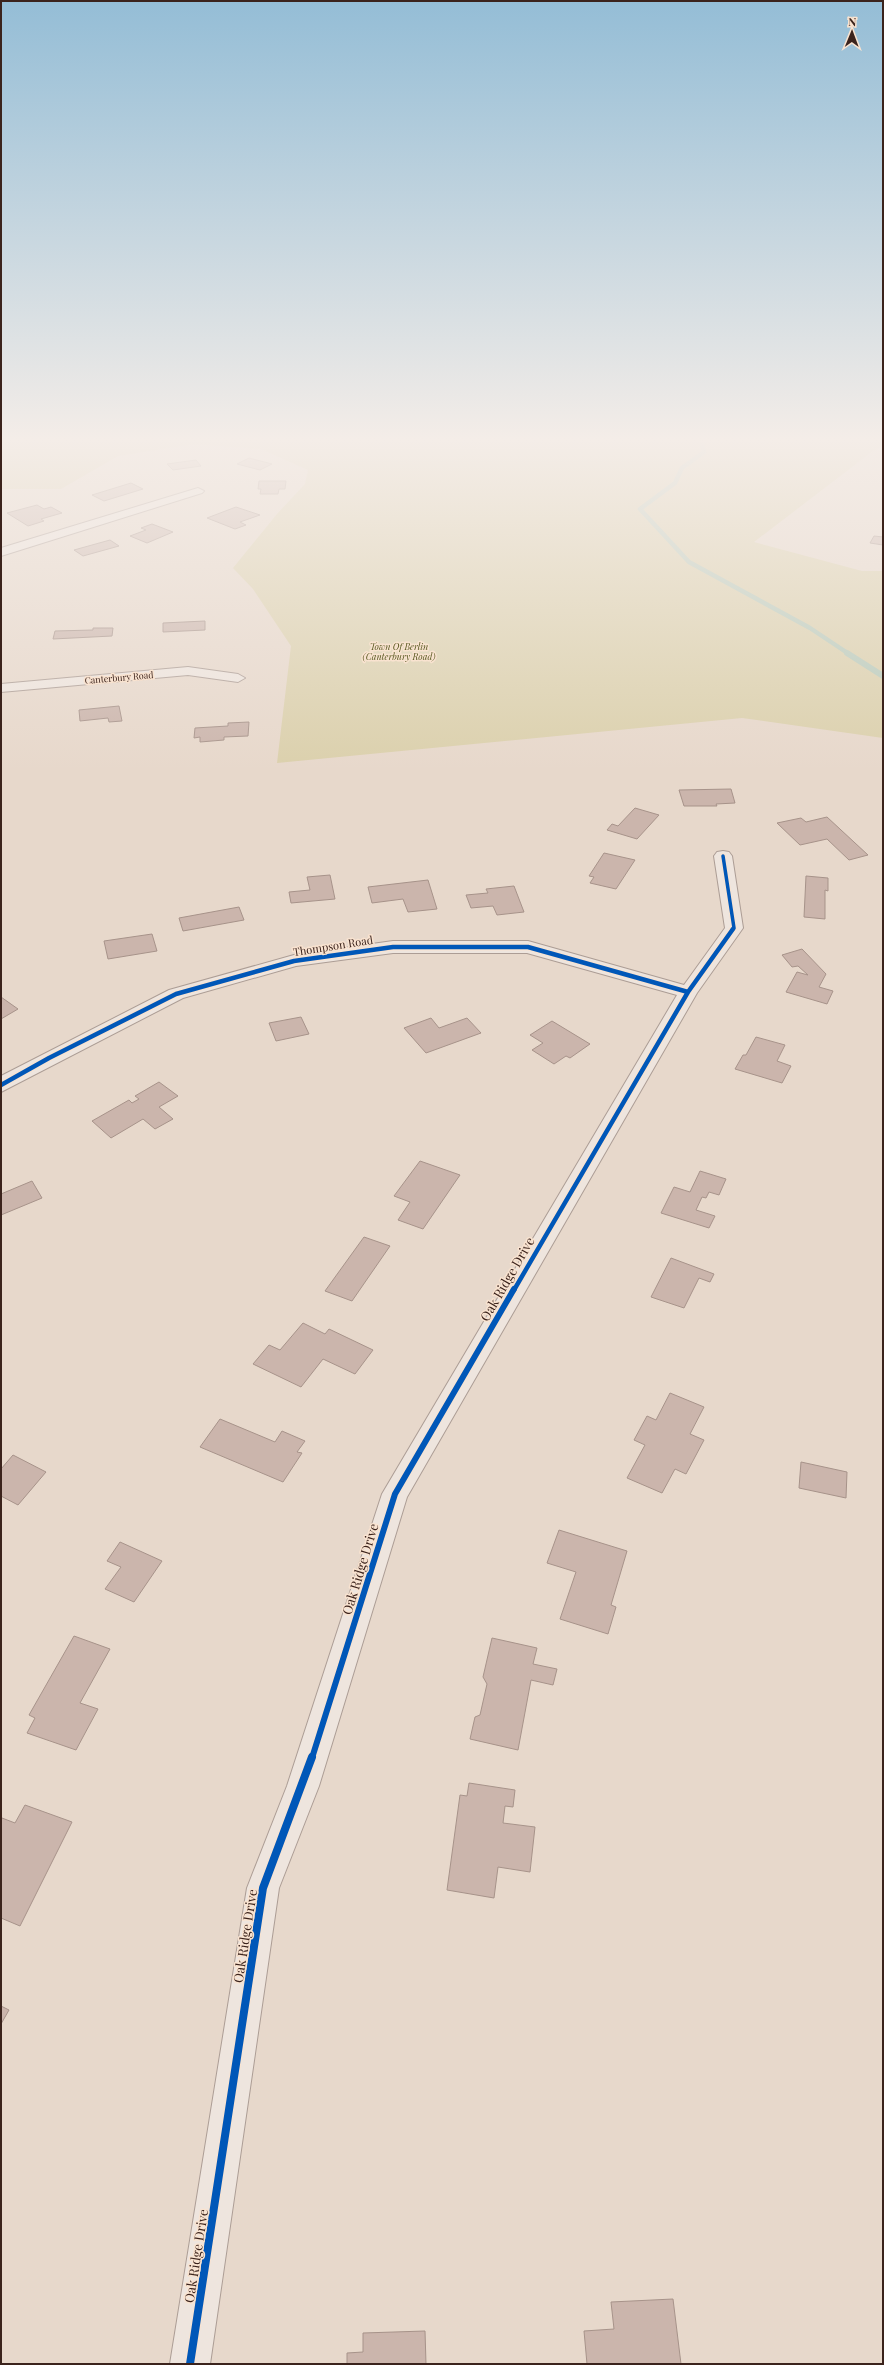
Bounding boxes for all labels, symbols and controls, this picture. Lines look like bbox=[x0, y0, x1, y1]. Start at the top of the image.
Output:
north arrow bbox=[832, 12, 872, 52]
text: N bbox=[848, 14, 856, 29]
park label: Town Of Berlin (Canterbury Road) bbox=[362, 640, 436, 662]
street label: Canterbury Road bbox=[84, 668, 155, 686]
street label: Thompson Road bbox=[292, 932, 375, 959]
street label: Oak Ridge Drive bbox=[476, 1233, 538, 1324]
street label: Oak Ridge Drive bbox=[338, 1521, 382, 1617]
street label: Oak Ridge Drive bbox=[229, 1888, 260, 1984]
street label: Oak Ridge Drive bbox=[180, 2208, 211, 2304]

